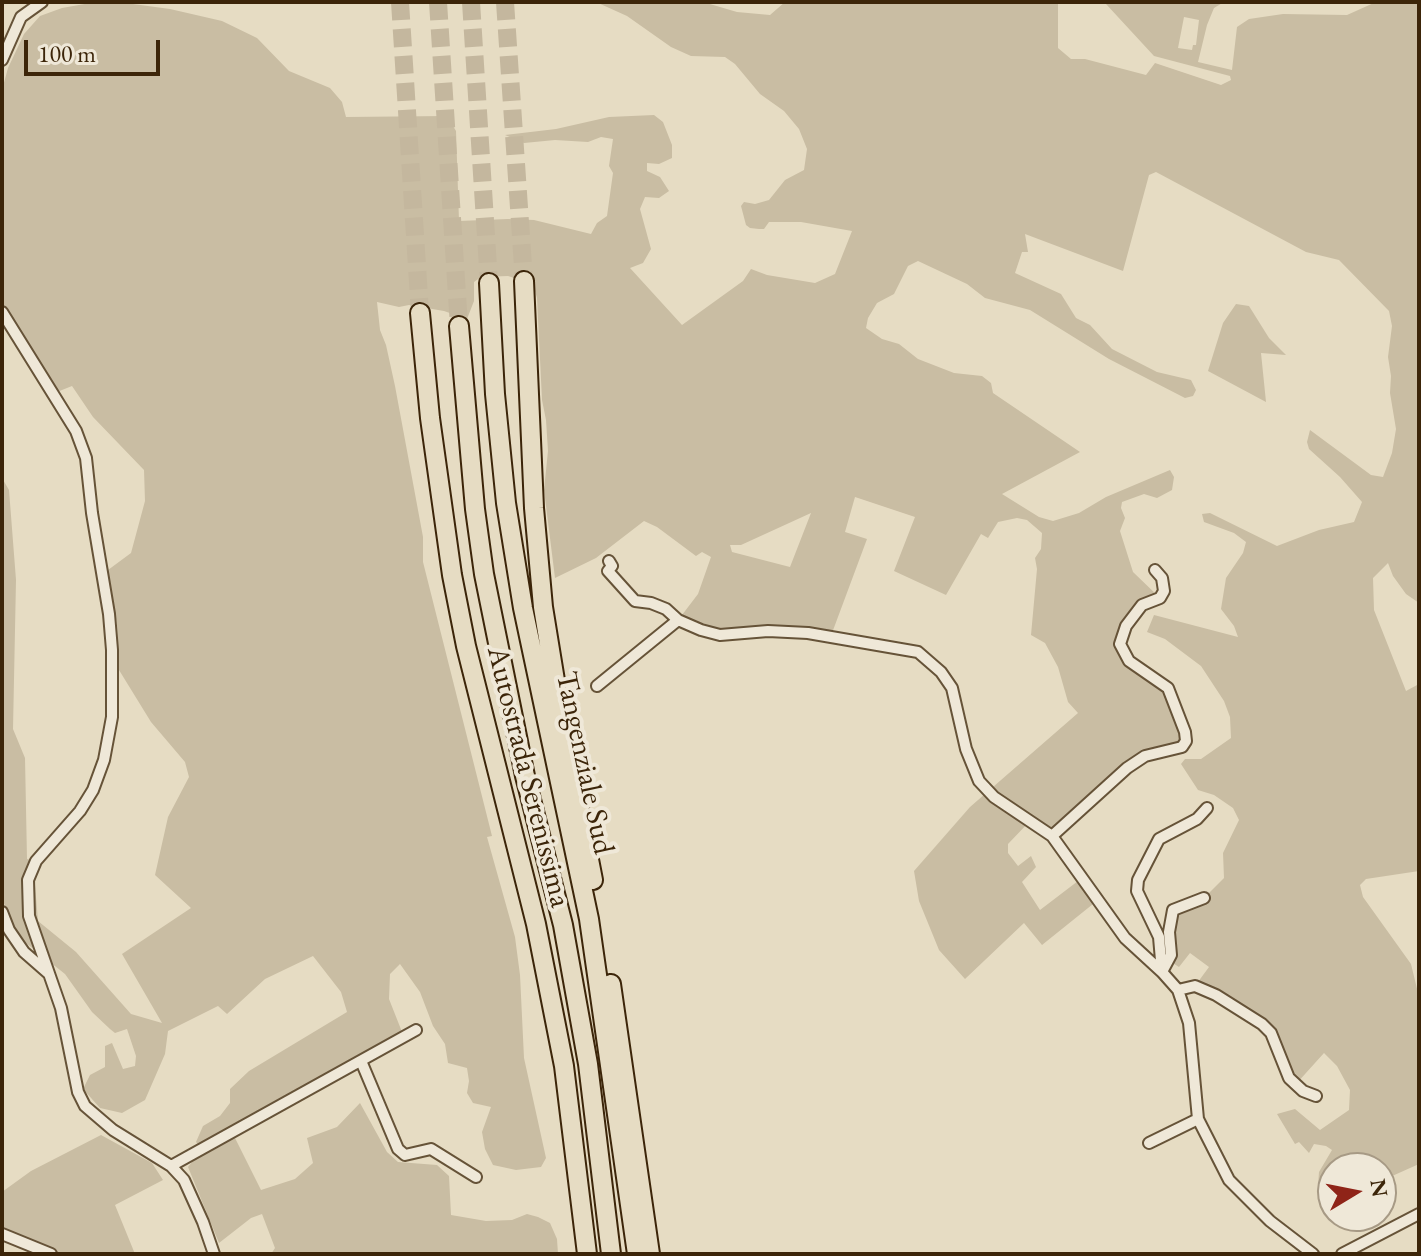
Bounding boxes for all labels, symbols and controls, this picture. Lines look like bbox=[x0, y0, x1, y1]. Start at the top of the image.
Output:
scale bar bbox=[28, 24, 164, 74]
text: 100 m bbox=[38, 38, 96, 69]
street label: Autostrada Serenissima bbox=[478, 643, 578, 911]
street label: Tangenziale Sud bbox=[547, 668, 621, 858]
north arrow bbox=[1317, 1152, 1397, 1232]
text: N bbox=[1363, 1177, 1395, 1199]

